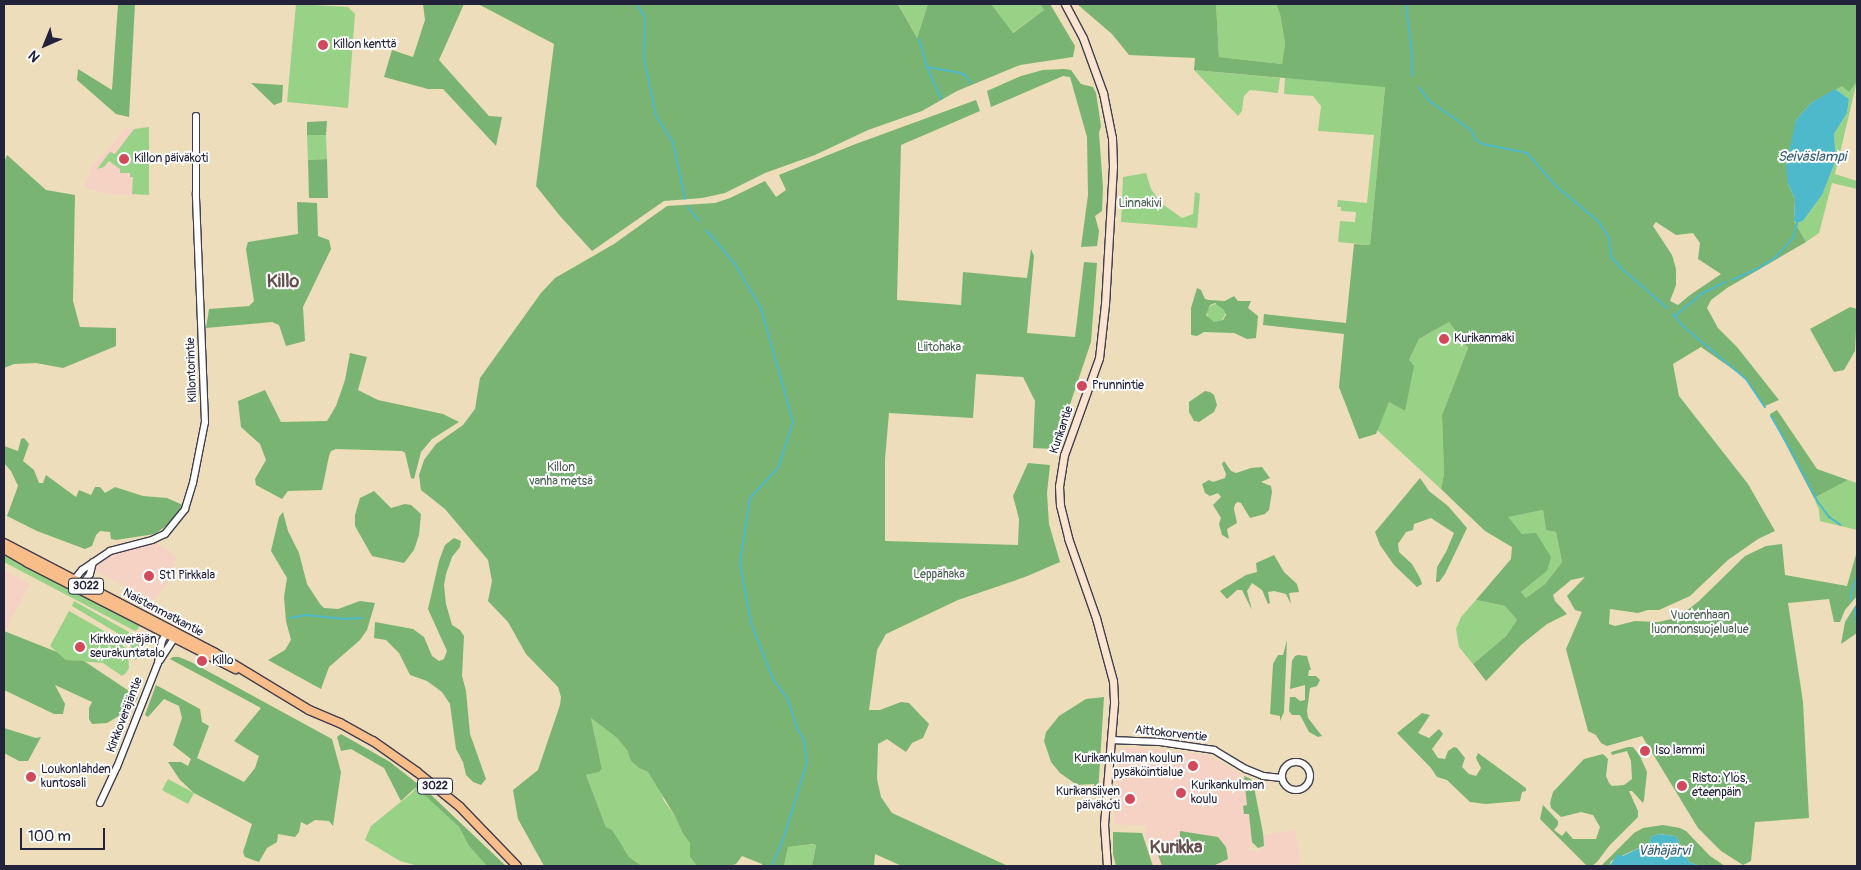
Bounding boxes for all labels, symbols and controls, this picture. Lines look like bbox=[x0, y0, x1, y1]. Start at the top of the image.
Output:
north arrow bbox=[20, 20, 70, 70]
place label: Killon kenttä bbox=[333, 38, 397, 52]
marker: Killon kenttä bbox=[317, 39, 329, 51]
text: N bbox=[25, 47, 44, 66]
water label: Seiväslampi bbox=[1778, 149, 1846, 165]
place label: Killon päiväkoti bbox=[134, 152, 208, 166]
marker: Killon päiväkoti bbox=[118, 153, 130, 165]
park label: Linnakivi bbox=[1119, 197, 1161, 211]
district label: Killo bbox=[267, 271, 299, 293]
place label: Kurikanmäki bbox=[1454, 332, 1514, 346]
marker: Kurikanmäki bbox=[1438, 333, 1450, 345]
street label: Killontorintie bbox=[184, 337, 200, 403]
park label: Liitohaka bbox=[917, 341, 961, 355]
place label: Prunnintie bbox=[1092, 379, 1144, 393]
marker: Prunnintie bbox=[1076, 380, 1088, 392]
street label: Kurikantie bbox=[1047, 404, 1077, 456]
park label: Killon vanha metsä bbox=[529, 461, 593, 489]
park label: Leppähaka bbox=[913, 568, 965, 582]
place label: St1 Pirkkala bbox=[159, 569, 215, 583]
marker: St1 Pirkkala bbox=[143, 570, 155, 582]
road number: 3022 bbox=[67, 578, 105, 594]
street label: Naistenmatkantie bbox=[120, 586, 206, 640]
park label: Vuorenhaan luonnonsuojelualue bbox=[1651, 609, 1749, 637]
place label: Kirkkoveräjän seurakuntatalo bbox=[90, 633, 165, 661]
marker: Kirkkoveräjän seurakuntatalo bbox=[74, 641, 86, 653]
place label: Killo bbox=[212, 654, 234, 668]
marker: Killo bbox=[196, 655, 208, 667]
street label: Kirkkoveräjäntie bbox=[104, 675, 146, 755]
street label: Aittokorventie bbox=[1134, 723, 1208, 745]
place label: Iso lammi bbox=[1655, 744, 1705, 758]
marker: Iso lammi bbox=[1639, 745, 1651, 757]
place label: Kurikankulman koulun pysäköintialue bbox=[1074, 752, 1183, 780]
marker: Kurikankulman koulun pysäköintialue bbox=[1187, 760, 1199, 772]
place label: Loukonlahden kuntosali bbox=[41, 763, 111, 791]
marker: Loukonlahden kuntosali bbox=[25, 771, 37, 783]
place label: Risto: Ylös, eteenpäin bbox=[1692, 772, 1748, 800]
road number: 3022 bbox=[416, 778, 454, 794]
place label: Kurikankulman koulu bbox=[1191, 779, 1264, 807]
marker: Risto: Ylös, eteenpäin bbox=[1676, 780, 1688, 792]
place label: Kurikansiiven päiväkoti bbox=[1056, 785, 1120, 813]
marker: Kurikankulman koulu bbox=[1175, 787, 1187, 799]
marker: Kurikansiiven päiväkoti bbox=[1124, 793, 1136, 805]
scale bar bbox=[22, 818, 108, 850]
text: 100 m bbox=[28, 827, 71, 846]
district label: Kurikka bbox=[1150, 837, 1202, 859]
water label: Vähäjärvi bbox=[1638, 843, 1690, 859]

